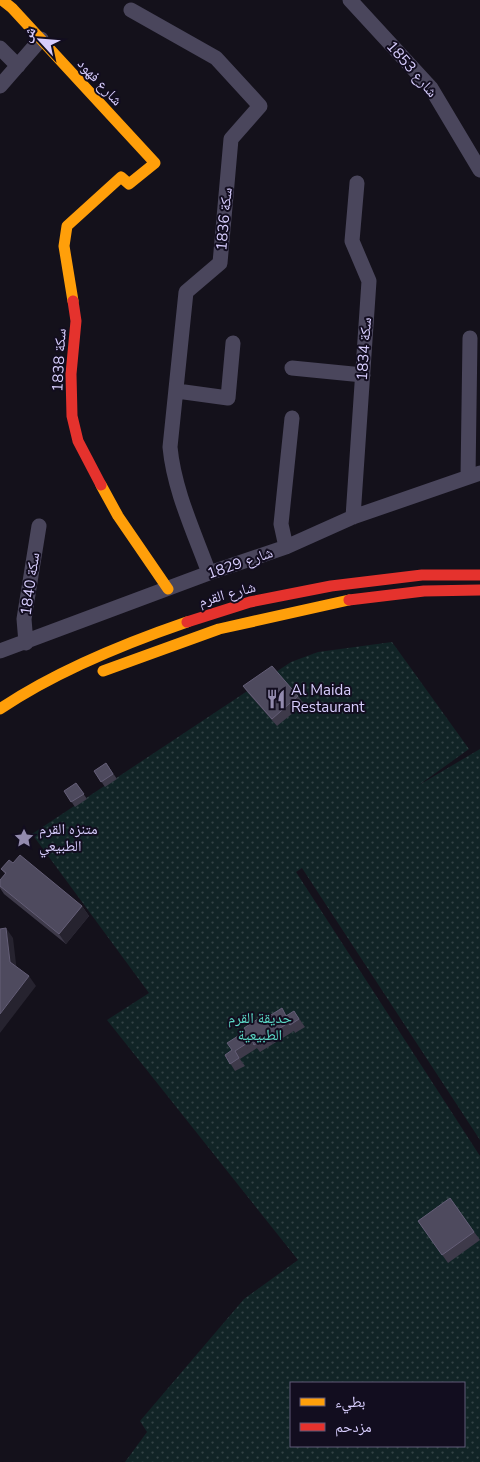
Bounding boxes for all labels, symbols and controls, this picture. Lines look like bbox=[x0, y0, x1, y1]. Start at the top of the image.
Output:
north arrow bbox=[15, 15, 65, 65]
text: ش bbox=[17, 24, 41, 45]
street label: شارع 1853 bbox=[382, 37, 442, 101]
street label: شارع فهود bbox=[73, 54, 127, 110]
street label: سكة 1836 bbox=[211, 186, 237, 251]
street label: سكة 1834 bbox=[352, 317, 376, 381]
street label: 1838 سكة bbox=[47, 328, 71, 392]
street label: 1829 شارع bbox=[204, 542, 276, 584]
street label: سكة 1840 bbox=[16, 551, 44, 617]
street label: شارع القرم bbox=[196, 577, 258, 611]
place label: Al Maida Restaurant bbox=[291, 680, 365, 717]
restaurant icon: Al Maida Restaurant bbox=[265, 688, 287, 710]
place label: متنزه القرم الطبيعي bbox=[39, 819, 98, 858]
place icon: متنزه القرم الطبيعي bbox=[13, 827, 35, 849]
park label: حديقة القرم الطبيعية bbox=[228, 1008, 293, 1045]
legend bbox=[290, 1382, 465, 1447]
text: بطيء bbox=[335, 1392, 365, 1414]
text: مزدحم bbox=[335, 1417, 372, 1437]

